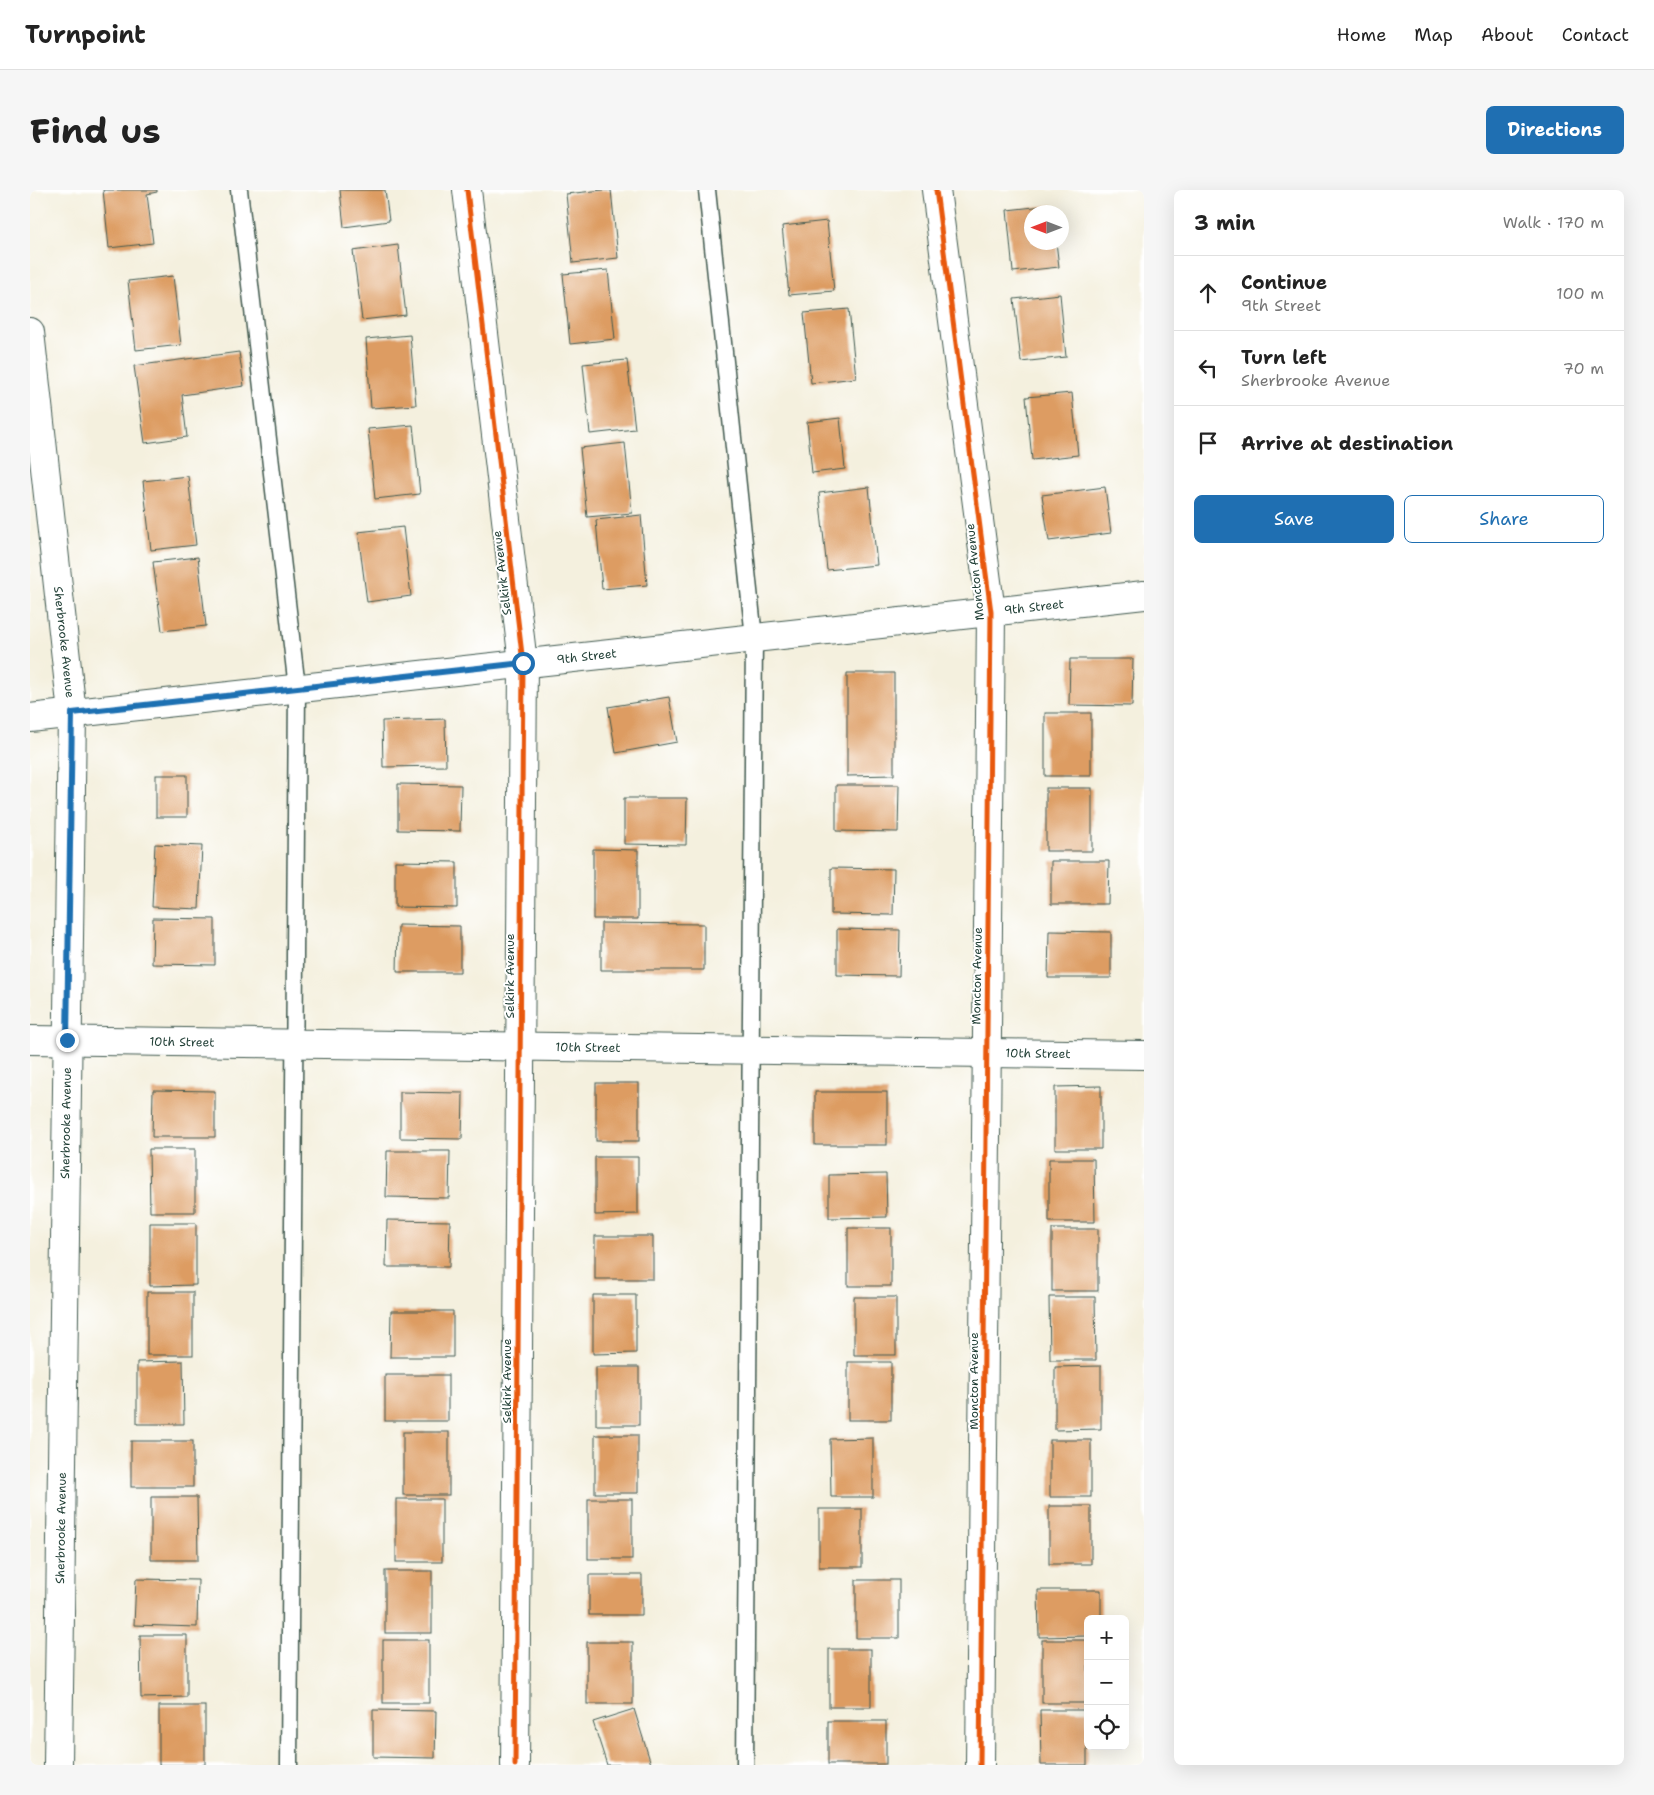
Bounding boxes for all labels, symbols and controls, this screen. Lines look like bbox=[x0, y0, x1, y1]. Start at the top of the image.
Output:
text: Turnpoint bbox=[25, 19, 146, 51]
text: Home bbox=[1337, 23, 1386, 47]
text: Map bbox=[1414, 23, 1453, 47]
text: About bbox=[1481, 23, 1534, 47]
text: Contact bbox=[1562, 23, 1629, 47]
button: Directions bbox=[1486, 106, 1624, 154]
text: Find us bbox=[30, 107, 161, 154]
north arrow bbox=[1024, 205, 1069, 250]
text: 3 min bbox=[1194, 209, 1255, 237]
text: Walk · 170 m bbox=[1503, 212, 1604, 233]
text: Continue bbox=[1241, 270, 1327, 295]
icon: ahead bbox=[1194, 279, 1222, 307]
text: 100 m bbox=[1556, 283, 1604, 304]
text: 9th Street bbox=[1241, 295, 1321, 316]
text: Turn left bbox=[1241, 345, 1327, 370]
icon: left bbox=[1194, 354, 1222, 382]
text: 70 m bbox=[1563, 358, 1604, 379]
text: Sherbrooke Avenue bbox=[1241, 370, 1390, 391]
icon: arrive bbox=[1194, 429, 1222, 457]
text: Arrive at destination bbox=[1241, 431, 1453, 456]
button: Save bbox=[1194, 495, 1394, 543]
button: Share bbox=[1404, 495, 1604, 543]
street label: Moncton Avenue bbox=[962, 522, 988, 621]
street label: Selkirk Avenue bbox=[489, 530, 515, 616]
street label: Sherbrooke Avenue bbox=[50, 586, 78, 699]
street label: 9th Street bbox=[1003, 596, 1065, 618]
street label: 9th Street bbox=[556, 645, 617, 668]
route start bbox=[512, 652, 535, 675]
street label: Moncton Avenue bbox=[968, 927, 986, 1025]
street label: Selkirk Avenue bbox=[502, 933, 518, 1019]
route end bbox=[56, 1029, 79, 1052]
street label: 10th Street bbox=[149, 1034, 215, 1050]
street label: 10th Street bbox=[555, 1039, 621, 1056]
street label: 10th Street bbox=[1005, 1045, 1071, 1062]
street label: Sherbrooke Avenue bbox=[57, 1067, 75, 1179]
street label: Moncton Avenue bbox=[966, 1332, 982, 1430]
street label: Selkirk Avenue bbox=[499, 1338, 515, 1424]
street label: Sherbrooke Avenue bbox=[52, 1472, 70, 1584]
map controls bbox=[1084, 1615, 1129, 1750]
button: + bbox=[1084, 1615, 1129, 1660]
button: − bbox=[1084, 1660, 1129, 1705]
button: locate bbox=[1084, 1705, 1129, 1750]

